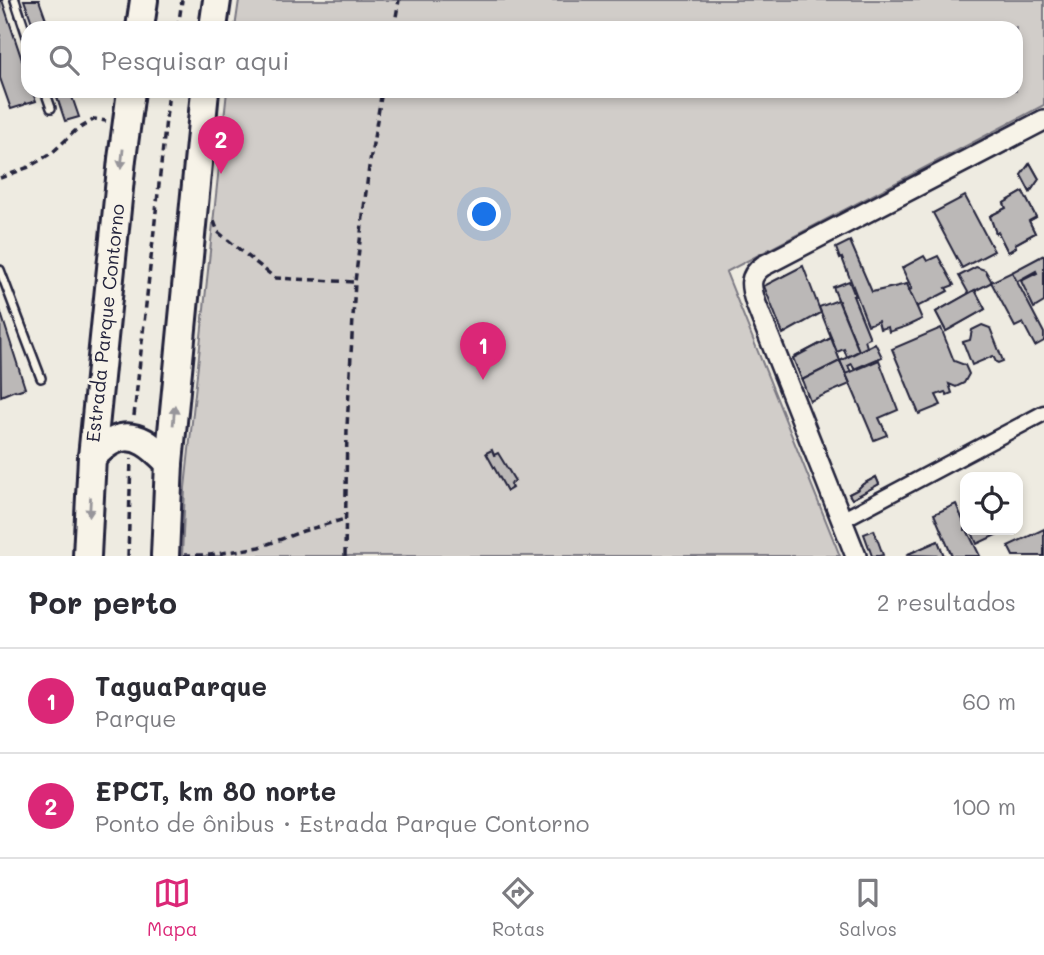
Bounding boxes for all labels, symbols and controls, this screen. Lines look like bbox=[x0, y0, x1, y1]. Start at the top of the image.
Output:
search box bbox=[21, 21, 1023, 98]
icon: search bbox=[45, 41, 83, 79]
text: Pesquisar aqui bbox=[101, 43, 290, 77]
pin: 2 bbox=[198, 116, 244, 174]
one-way arrow bbox=[116, 148, 127, 170]
your location bbox=[467, 197, 501, 231]
street label: Estrada Parque Contorno bbox=[80, 203, 129, 443]
pin: 1 bbox=[460, 322, 506, 380]
one-way arrow bbox=[168, 403, 179, 425]
map controls bbox=[960, 472, 1023, 535]
button: locate bbox=[960, 472, 1023, 535]
one-way arrow bbox=[84, 496, 95, 518]
text: Por perto bbox=[28, 582, 177, 622]
text: 2 resultados bbox=[877, 587, 1016, 617]
text: TaguaParque bbox=[95, 669, 267, 703]
text: 1 bbox=[46, 686, 56, 716]
text: 60 m bbox=[962, 686, 1016, 716]
text: Parque bbox=[95, 703, 177, 733]
text: EPCT, km 80 norte bbox=[95, 774, 336, 808]
text: 2 bbox=[45, 791, 57, 821]
text: 100 m bbox=[952, 791, 1016, 821]
text: Ponto de ônibus · Estrada Parque Contorno bbox=[95, 808, 589, 838]
tab: Mapa bbox=[147, 874, 198, 941]
tab: Rotas bbox=[492, 874, 545, 941]
tab: Salvos bbox=[839, 874, 897, 941]

